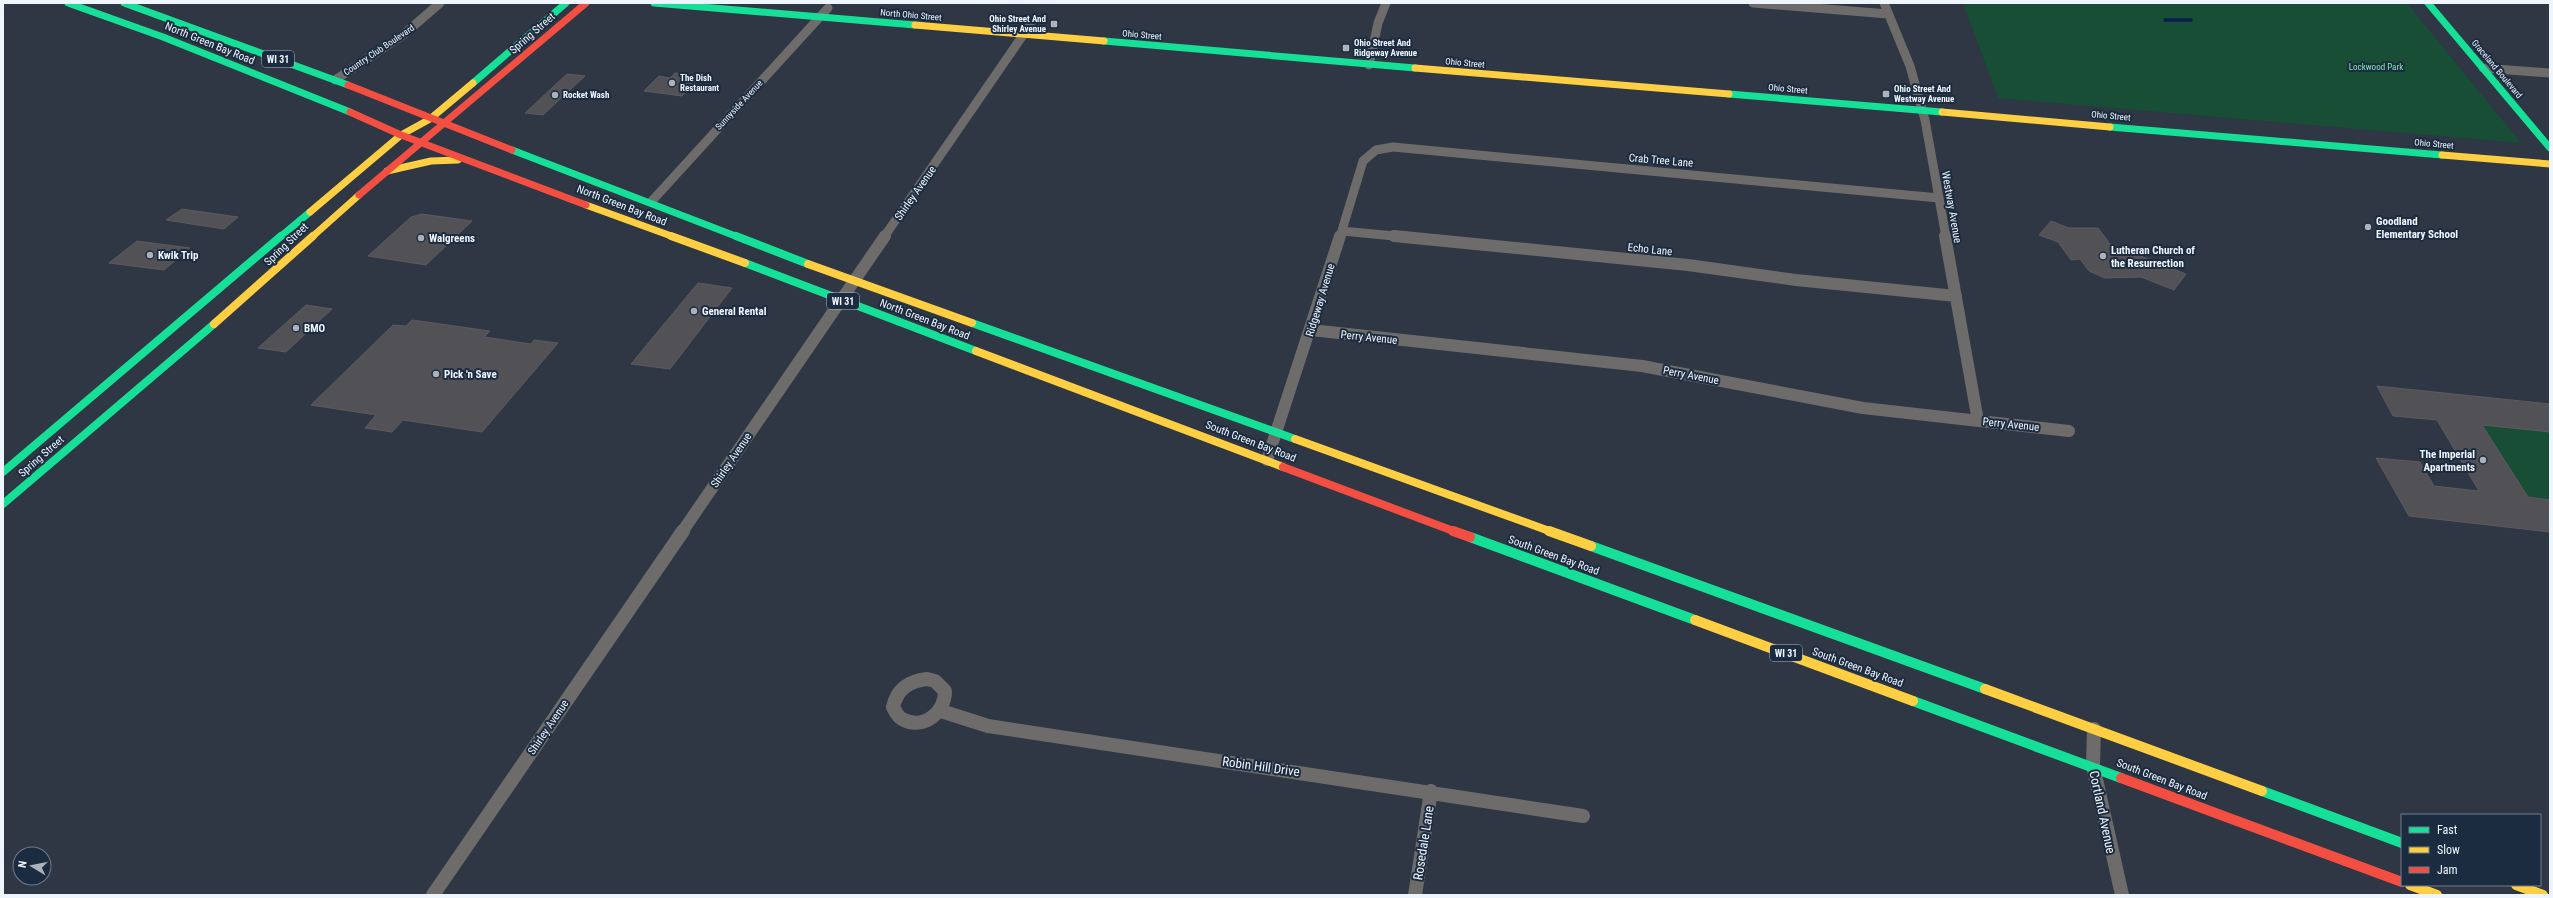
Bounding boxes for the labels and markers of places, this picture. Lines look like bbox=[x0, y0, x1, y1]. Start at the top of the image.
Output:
place label: Ohio Street And Shirley Avenue bbox=[989, 14, 1047, 34]
marker: Ohio Street And Shirley Avenue bbox=[1049, 19, 1059, 29]
place label: Ohio Street And Ridgeway Avenue bbox=[1354, 38, 1418, 58]
marker: Ohio Street And Ridgeway Avenue bbox=[1341, 43, 1351, 53]
place label: The Dish Restaurant bbox=[680, 73, 719, 93]
marker: The Dish Restaurant bbox=[667, 78, 677, 88]
place label: Ohio Street And Westway Avenue bbox=[1894, 84, 1955, 104]
marker: Ohio Street And Westway Avenue bbox=[1881, 89, 1891, 99]
marker: Rocket Wash bbox=[550, 90, 560, 100]
place label: Rocket Wash bbox=[563, 90, 609, 100]
place label: Goodland Elementary School bbox=[2376, 215, 2458, 241]
marker: Goodland Elementary School bbox=[2363, 222, 2373, 232]
place label: Walgreens bbox=[429, 232, 475, 245]
marker: Walgreens bbox=[416, 233, 426, 243]
place label: Lutheran Church of the Resurrection bbox=[2111, 244, 2195, 270]
place label: Kwik Trip bbox=[158, 249, 199, 262]
marker: Kwik Trip bbox=[145, 250, 155, 260]
marker: Lutheran Church of the Resurrection bbox=[2098, 251, 2108, 261]
place label: General Rental bbox=[702, 305, 767, 318]
marker: General Rental bbox=[689, 306, 699, 316]
place label: BMO bbox=[304, 322, 326, 335]
marker: BMO bbox=[291, 323, 301, 333]
place label: Pick 'n Save bbox=[444, 368, 497, 381]
marker: Pick 'n Save bbox=[431, 369, 441, 379]
place label: The Imperial Apartments bbox=[2420, 448, 2475, 474]
marker: The Imperial Apartments bbox=[2478, 455, 2488, 465]

